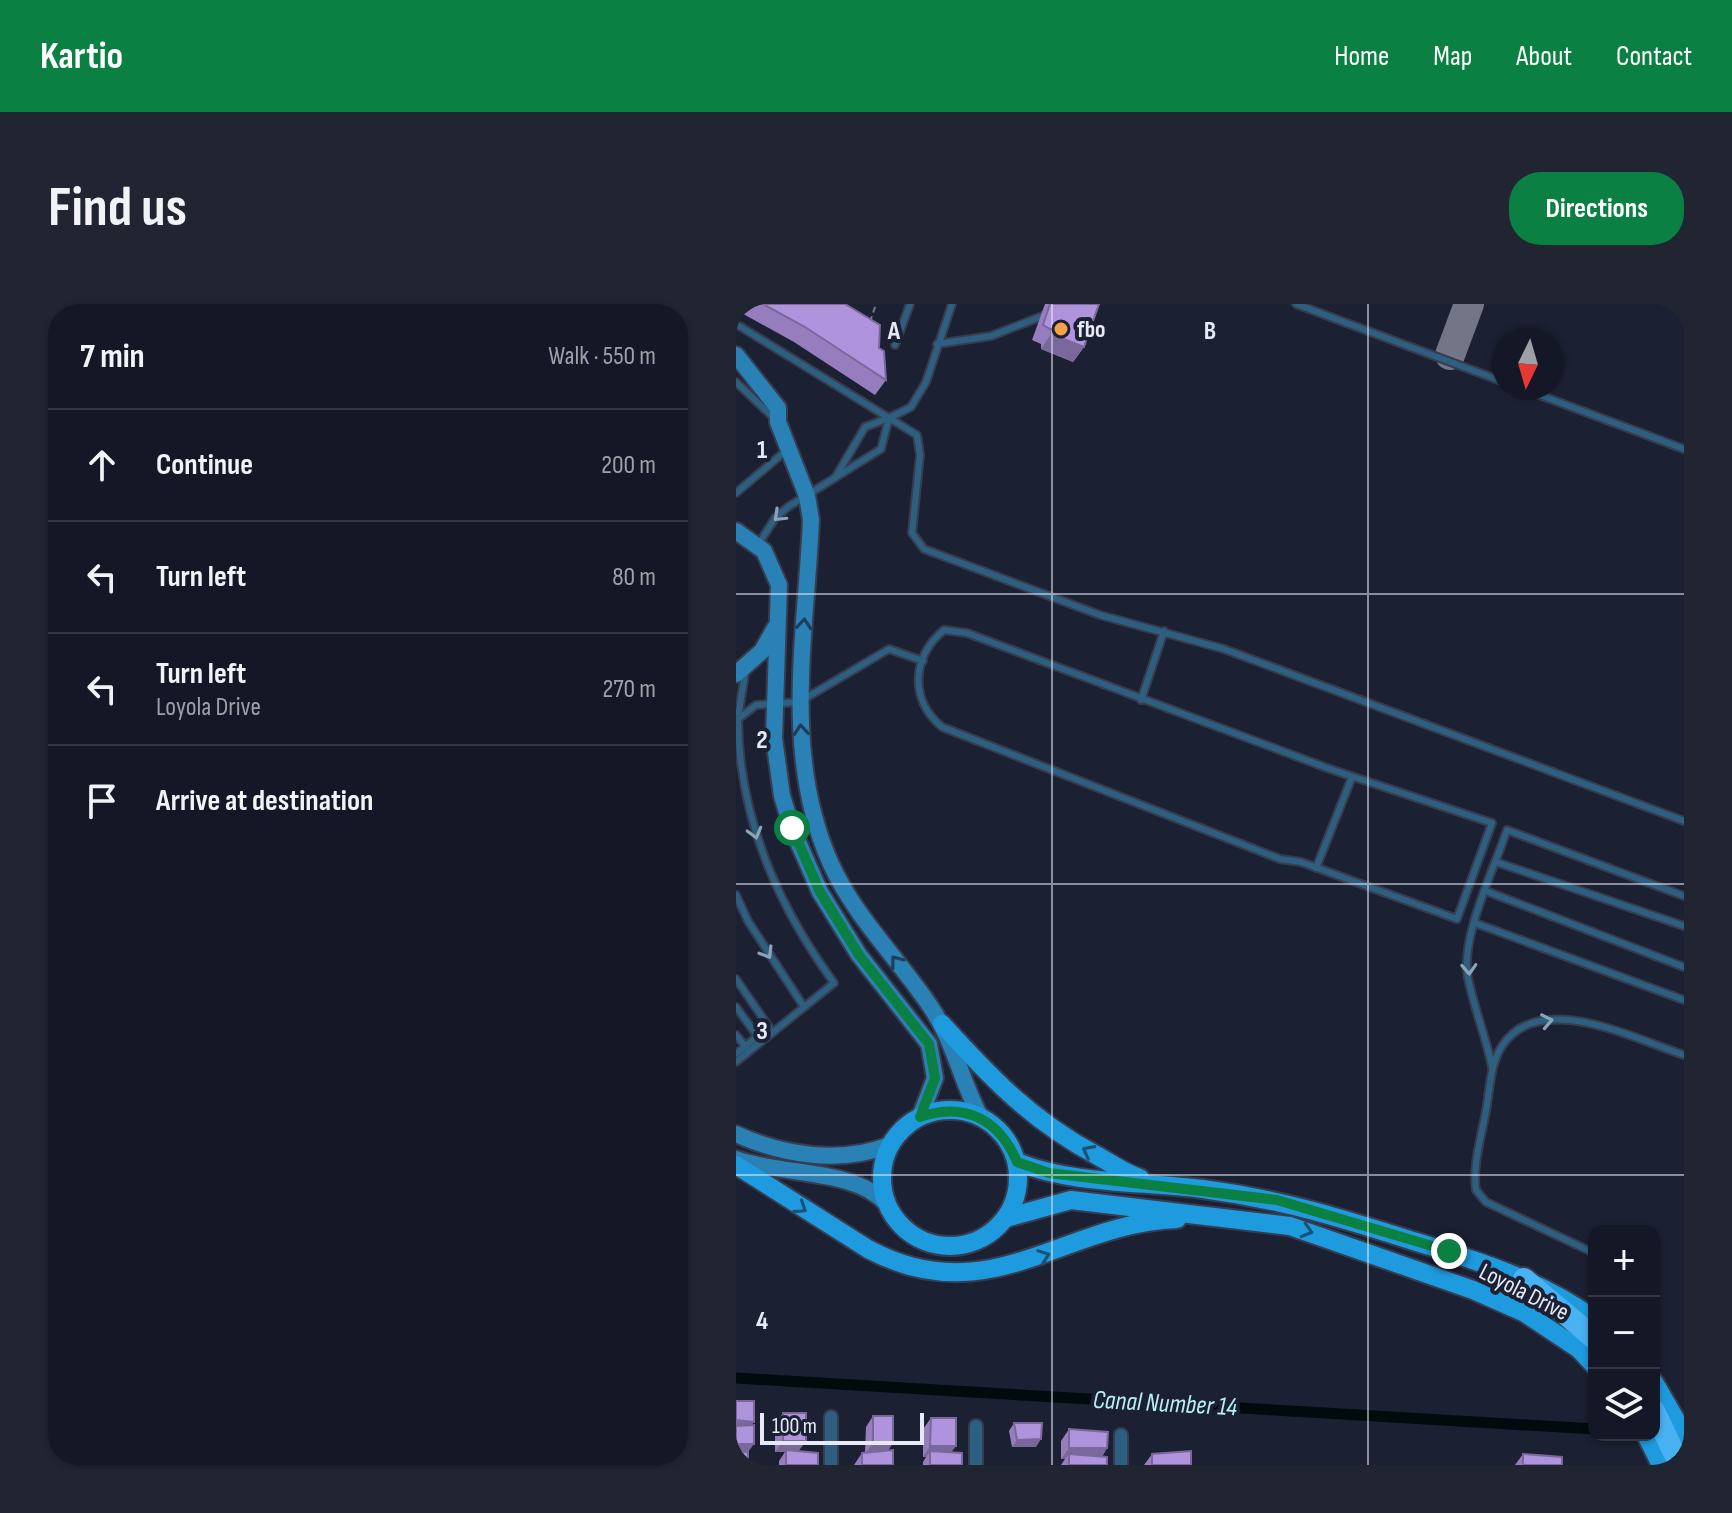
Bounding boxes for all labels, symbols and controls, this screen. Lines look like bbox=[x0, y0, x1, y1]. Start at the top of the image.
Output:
text: Kartio bbox=[40, 34, 123, 79]
text: Home bbox=[1334, 40, 1389, 73]
text: Map bbox=[1433, 40, 1472, 73]
text: About bbox=[1516, 40, 1572, 73]
text: Contact bbox=[1616, 40, 1692, 73]
button: Directions bbox=[1509, 172, 1684, 245]
text: Find us bbox=[48, 175, 187, 242]
place label: fbo bbox=[1077, 315, 1106, 344]
text: A bbox=[887, 316, 901, 347]
text: B bbox=[1204, 316, 1216, 347]
marker: fbo bbox=[1052, 320, 1070, 338]
north arrow bbox=[1492, 328, 1564, 400]
text: 7 min bbox=[80, 336, 145, 377]
text: Walk · 550 m bbox=[548, 341, 656, 372]
text: 1 bbox=[757, 435, 767, 466]
icon: ahead bbox=[80, 443, 124, 487]
text: Continue bbox=[156, 447, 253, 483]
text: 200 m bbox=[601, 450, 656, 481]
one-way arrow bbox=[773, 507, 788, 522]
icon: left bbox=[80, 555, 124, 599]
text: Turn left bbox=[156, 559, 246, 595]
text: 80 m bbox=[612, 562, 656, 593]
one-way arrow bbox=[795, 617, 812, 630]
text: Turn left bbox=[156, 656, 246, 692]
icon: left bbox=[80, 667, 124, 711]
text: 270 m bbox=[603, 674, 656, 705]
text: Loyola Drive bbox=[156, 692, 261, 723]
one-way arrow bbox=[793, 723, 810, 736]
text: 2 bbox=[756, 725, 768, 756]
icon: arrive bbox=[80, 779, 124, 823]
text: Arrive at destination bbox=[156, 783, 373, 819]
route start bbox=[774, 810, 810, 846]
one-way arrow bbox=[746, 826, 763, 840]
one-way arrow bbox=[757, 944, 773, 959]
one-way arrow bbox=[892, 955, 906, 970]
one-way arrow bbox=[1460, 963, 1477, 976]
one-way arrow bbox=[1541, 1013, 1554, 1030]
text: 3 bbox=[756, 1016, 768, 1047]
one-way arrow bbox=[1081, 1145, 1096, 1160]
one-way arrow bbox=[793, 1198, 807, 1213]
one-way arrow bbox=[1300, 1222, 1314, 1238]
map controls bbox=[1588, 1225, 1660, 1441]
button: + bbox=[1588, 1225, 1660, 1297]
route end bbox=[1431, 1233, 1467, 1269]
one-way arrow bbox=[1036, 1249, 1050, 1266]
street label: Loyola Drive bbox=[1474, 1257, 1574, 1327]
button: − bbox=[1588, 1297, 1660, 1369]
text: 4 bbox=[756, 1306, 768, 1337]
button: layers bbox=[1588, 1369, 1660, 1441]
water label: Canal Number 14 bbox=[1092, 1385, 1238, 1423]
scale bar bbox=[760, 1409, 924, 1445]
text: 100 m bbox=[772, 1413, 817, 1440]

